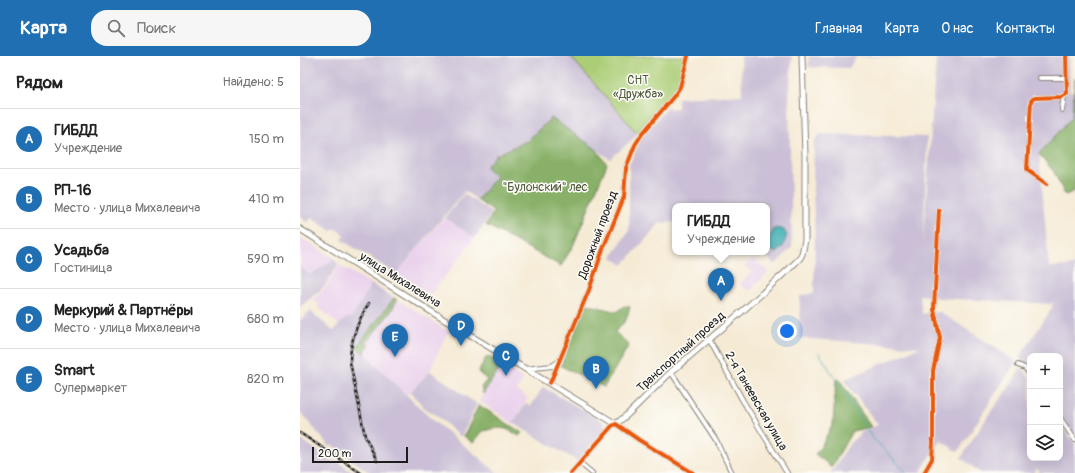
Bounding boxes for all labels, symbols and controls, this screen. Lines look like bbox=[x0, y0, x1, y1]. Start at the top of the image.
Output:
search box bbox=[91, 10, 371, 46]
text: Карта bbox=[20, 16, 67, 40]
icon: search bbox=[105, 17, 127, 39]
text: Поиск bbox=[137, 19, 176, 38]
text: Главная bbox=[815, 20, 862, 37]
text: Карта bbox=[884, 20, 919, 37]
text: О нас bbox=[941, 20, 974, 37]
text: Контакты bbox=[996, 20, 1055, 37]
text: Рядом bbox=[16, 72, 63, 93]
park label: СНТ «Дружба» bbox=[613, 73, 663, 102]
text: Найдено: 5 bbox=[222, 74, 284, 90]
text: ГИБДД bbox=[54, 121, 97, 140]
text: A bbox=[25, 131, 33, 147]
text: 150 m bbox=[249, 131, 284, 147]
text: Учреждение bbox=[54, 140, 122, 156]
park label: "Булонский" лес bbox=[502, 180, 588, 195]
text: РП-16 bbox=[54, 181, 91, 200]
street label: Дорожный проезд bbox=[575, 188, 621, 282]
text: B bbox=[25, 191, 33, 207]
text: 410 m bbox=[248, 191, 284, 207]
text: Место · улица Михалевича bbox=[54, 200, 200, 216]
popup bbox=[672, 203, 770, 255]
text: ГИБДД bbox=[687, 212, 730, 231]
text: Учреждение bbox=[687, 231, 755, 247]
text: Усадьба bbox=[54, 241, 109, 260]
street label: улица Михалевича bbox=[356, 248, 444, 311]
text: C bbox=[25, 251, 33, 267]
text: 590 m bbox=[247, 251, 284, 267]
text: Гостиница bbox=[54, 260, 112, 276]
pin: A bbox=[708, 268, 734, 301]
text: Меркурий & Партнёры bbox=[54, 301, 193, 320]
street label: Транспортный проезд bbox=[634, 308, 729, 396]
text: D bbox=[25, 311, 33, 327]
text: 680 m bbox=[247, 311, 284, 327]
pin: D bbox=[448, 313, 474, 346]
text: Место · улица Михалевича bbox=[54, 320, 200, 336]
your location bbox=[777, 321, 797, 341]
pin: E bbox=[382, 324, 408, 357]
pin: C bbox=[493, 343, 519, 376]
street label: 2-я Танеевская улица bbox=[721, 349, 791, 454]
map controls bbox=[1027, 353, 1063, 461]
button: + bbox=[1027, 353, 1063, 389]
pin: B bbox=[583, 356, 609, 389]
text: Smart bbox=[54, 361, 94, 380]
text: E bbox=[26, 371, 32, 387]
text: 820 m bbox=[247, 371, 284, 387]
text: Супермаркет bbox=[54, 380, 127, 396]
button: − bbox=[1027, 389, 1063, 425]
button: layers bbox=[1027, 425, 1063, 461]
scale bar bbox=[312, 445, 408, 464]
text: 200 m bbox=[318, 447, 351, 460]

